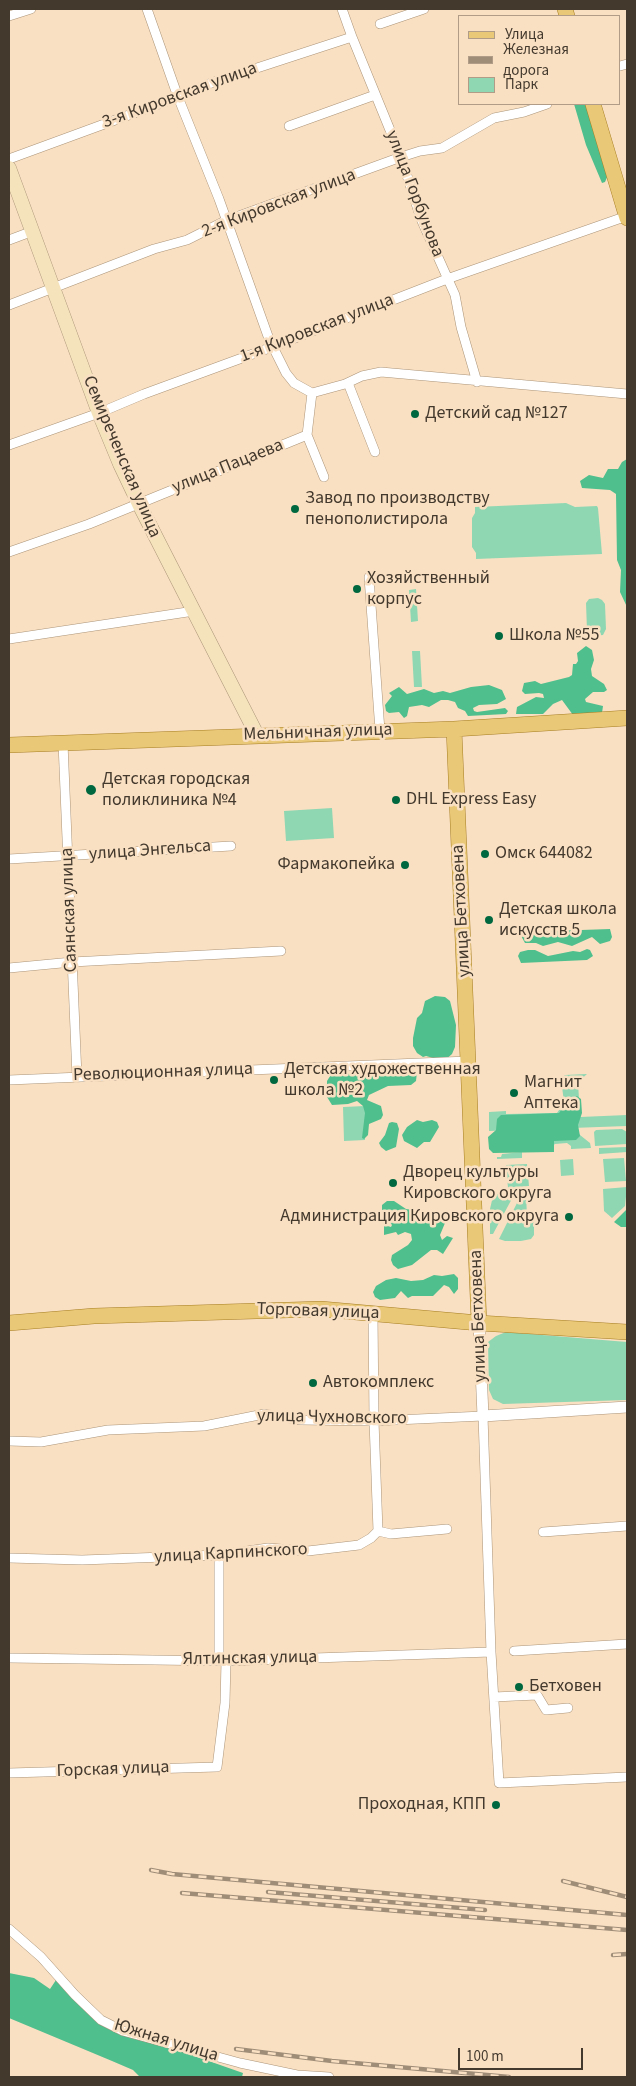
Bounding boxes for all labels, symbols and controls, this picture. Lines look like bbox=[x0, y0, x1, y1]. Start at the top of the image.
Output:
legend bbox=[458, 15, 621, 105]
text: Улица bbox=[505, 24, 544, 45]
text: Железная дорога bbox=[503, 39, 569, 81]
street label: 3-я Кировская улица bbox=[100, 58, 260, 134]
text: Парк bbox=[505, 74, 538, 95]
street label: улица Горбунова bbox=[380, 128, 448, 260]
street label: 2-я Кировская улица bbox=[199, 165, 359, 243]
street label: 1-я Кировская улица bbox=[237, 290, 397, 368]
street label: Семиреченская улица bbox=[77, 373, 165, 541]
place label: Детский сад №127 bbox=[425, 403, 568, 425]
marker: Детский сад №127 bbox=[409, 408, 421, 420]
street label: улица Пацаева bbox=[169, 435, 287, 499]
place label: Завод по производству пенополистирола bbox=[305, 488, 490, 530]
marker: Завод по производству пенополистирола bbox=[289, 503, 301, 515]
place label: Хозяйственный корпус bbox=[367, 568, 490, 610]
marker: Хозяйственный корпус bbox=[351, 583, 363, 595]
place label: Школа №55 bbox=[509, 625, 599, 647]
marker: Школа №55 bbox=[493, 630, 505, 642]
street label: Мельничная улица bbox=[243, 720, 393, 746]
place label: Детская городская поликлиника №4 bbox=[102, 769, 250, 812]
marker: Детская городская поликлиника №4 bbox=[84, 783, 98, 797]
place label: DHL Express Easy bbox=[406, 789, 536, 811]
marker: DHL Express Easy bbox=[390, 794, 402, 806]
street label: улица Энгельса bbox=[88, 836, 212, 866]
place label: Омск 644082 bbox=[495, 843, 593, 865]
street label: улица Бетховена bbox=[448, 844, 476, 978]
street label: Саянская улица bbox=[57, 847, 83, 973]
marker: Омск 644082 bbox=[479, 848, 491, 860]
place label: Фармакопейка bbox=[277, 854, 395, 876]
marker: Фармакопейка bbox=[399, 859, 411, 871]
place label: Детская школа искусств 5 bbox=[499, 899, 617, 942]
marker: Детская школа искусств 5 bbox=[483, 914, 495, 926]
street label: Революционная улица bbox=[73, 1059, 253, 1087]
place label: Детская художественная школа №2 bbox=[284, 1059, 481, 1102]
place label: Магнит Аптека bbox=[524, 1072, 582, 1114]
marker: Детская художественная школа №2 bbox=[268, 1074, 280, 1086]
marker: Магнит Аптека bbox=[508, 1087, 520, 1099]
place label: Дворец культуры Кировского округа bbox=[403, 1162, 552, 1204]
marker: Дворец культуры Кировского округа bbox=[387, 1177, 399, 1189]
place label: Администрация Кировского округа bbox=[280, 1206, 559, 1228]
marker: Администрация Кировского округа bbox=[563, 1211, 575, 1223]
street label: улица Бетховена bbox=[466, 1249, 492, 1383]
street label: Торговая улица bbox=[256, 1299, 380, 1325]
place label: Автокомплекс bbox=[323, 1372, 434, 1394]
marker: Автокомплекс bbox=[307, 1377, 319, 1389]
street label: улица Чухновского bbox=[257, 1406, 407, 1430]
street label: улица Карпинского bbox=[154, 1539, 308, 1569]
street label: Ялтинская улица bbox=[182, 1647, 318, 1671]
place label: Бетховен bbox=[529, 1676, 602, 1698]
marker: Бетховен bbox=[513, 1681, 525, 1693]
street label: Горская улица bbox=[56, 1757, 170, 1783]
place label: Проходная, КПП bbox=[358, 1794, 486, 1816]
marker: Проходная, КПП bbox=[490, 1799, 502, 1811]
street label: Южная улица bbox=[111, 2015, 221, 2067]
scale bar bbox=[461, 2038, 586, 2070]
text: 100 m bbox=[466, 2046, 504, 2067]

